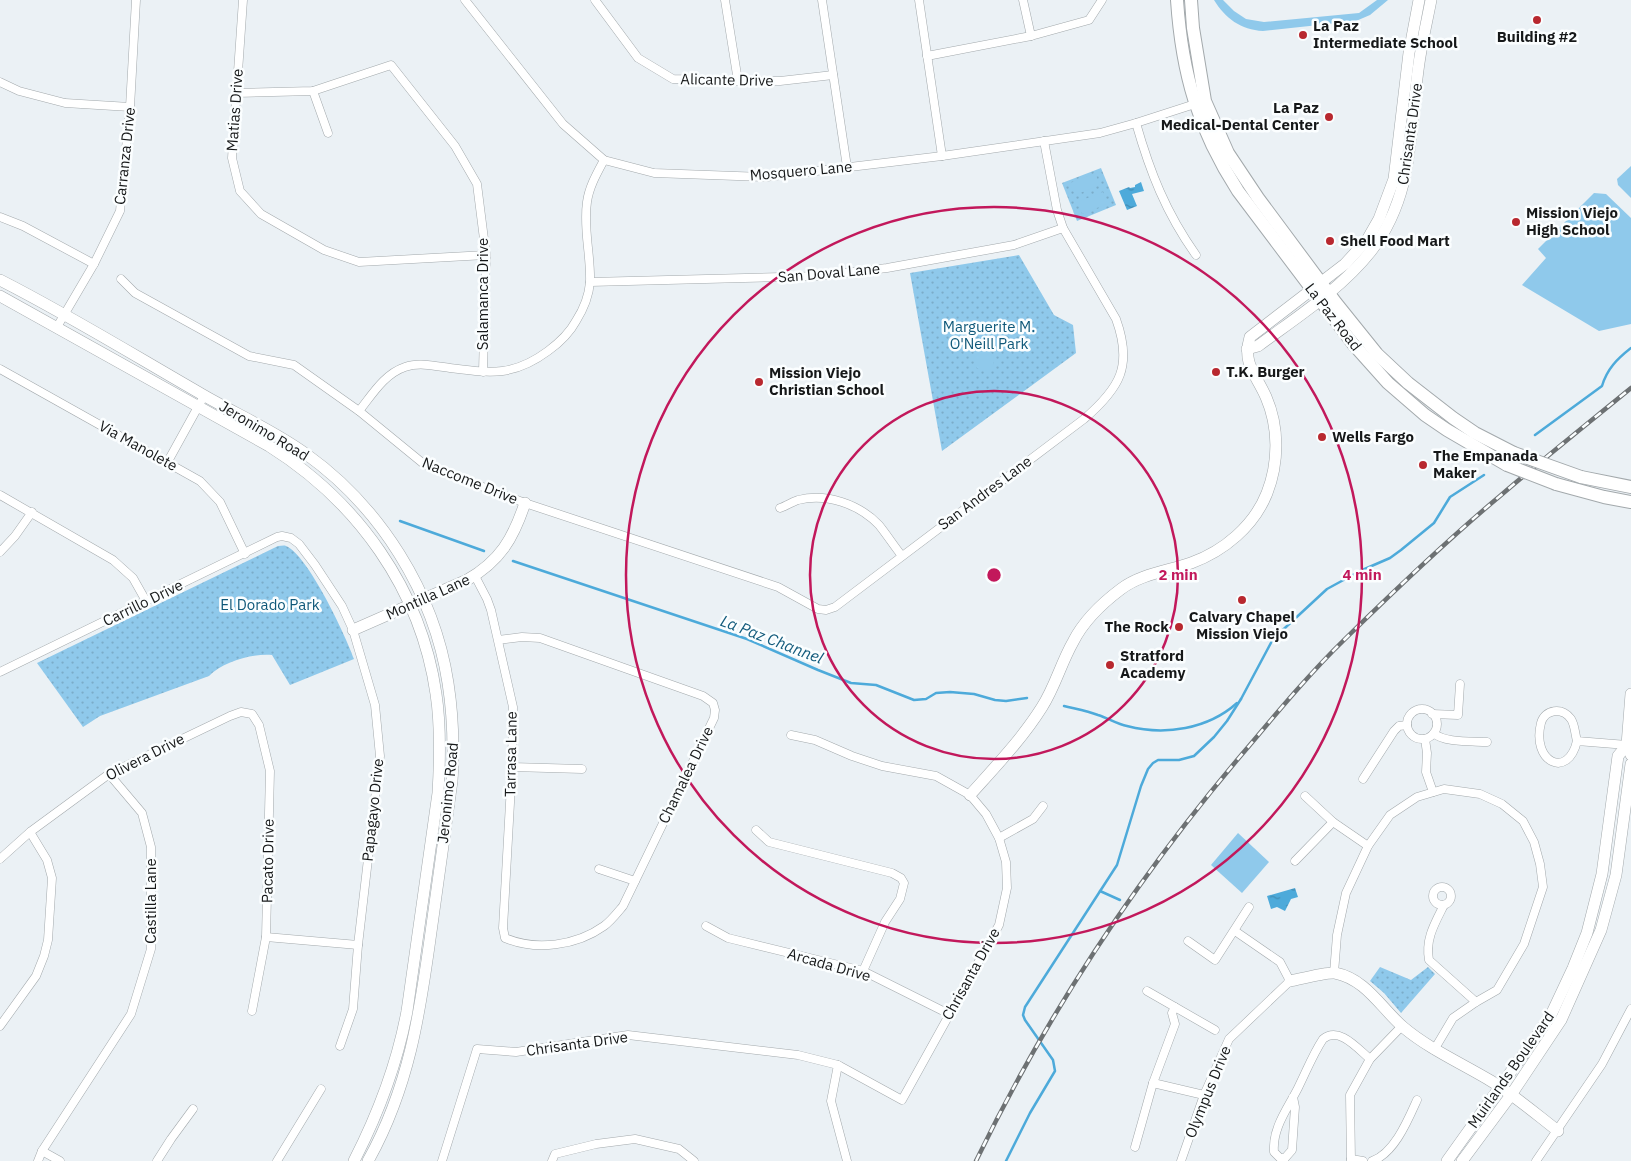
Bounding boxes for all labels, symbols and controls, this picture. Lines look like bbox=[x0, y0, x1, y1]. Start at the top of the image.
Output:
marker: Building #2 bbox=[1531, 14, 1543, 26]
place label: La Paz Intermediate School bbox=[1313, 16, 1458, 52]
place label: Building #2 bbox=[1497, 27, 1577, 46]
marker: La Paz Intermediate School bbox=[1297, 29, 1309, 41]
street label: Matias Drive bbox=[222, 68, 247, 152]
street label: Alicante Drive bbox=[680, 69, 774, 90]
street label: Chrisanta Drive bbox=[1393, 82, 1426, 186]
place label: La Paz Medical-Dental Center bbox=[1161, 98, 1319, 134]
street label: Carranza Drive bbox=[110, 106, 139, 206]
marker: La Paz Medical-Dental Center bbox=[1323, 111, 1335, 123]
street label: Mosquero Lane bbox=[749, 157, 853, 184]
place label: Mission Viejo High School bbox=[1526, 203, 1618, 239]
marker: Mission Viejo High School bbox=[1510, 216, 1522, 228]
place label: Shell Food Mart bbox=[1340, 231, 1450, 250]
marker: Shell Food Mart bbox=[1324, 235, 1336, 247]
street label: Salamanca Drive bbox=[473, 238, 492, 350]
street label: San Doval Lane bbox=[777, 259, 881, 286]
street label: La Paz Road bbox=[1301, 279, 1366, 354]
park label: Marguerite M. O'Neill Park bbox=[943, 317, 1035, 353]
place label: T.K. Burger bbox=[1226, 362, 1305, 381]
place label: Mission Viejo Christian School bbox=[769, 363, 885, 399]
marker: T.K. Burger bbox=[1210, 366, 1222, 378]
marker: Mission Viejo Christian School bbox=[753, 376, 765, 388]
street label: Jeronimo Road bbox=[216, 396, 313, 465]
street label: Via Manolete bbox=[95, 416, 181, 475]
place label: Wells Fargo bbox=[1332, 427, 1414, 446]
marker: Wells Fargo bbox=[1316, 431, 1328, 443]
place label: The Empanada Maker bbox=[1433, 446, 1538, 482]
street label: San Andres Lane bbox=[934, 451, 1035, 534]
street label: Naccome Drive bbox=[420, 453, 521, 508]
marker: The Empanada Maker bbox=[1417, 459, 1429, 471]
text: 2 min bbox=[1158, 565, 1198, 584]
text: 4 min bbox=[1342, 565, 1382, 584]
centre of rings bbox=[985, 566, 1003, 584]
street label: Montilla Lane bbox=[383, 570, 473, 624]
street label: Carrillo Drive bbox=[100, 575, 186, 630]
marker: Calvary Chapel Mission Viejo bbox=[1236, 594, 1248, 606]
park label: El Dorado Park bbox=[220, 595, 320, 614]
place label: Calvary Chapel Mission Viejo bbox=[1189, 607, 1296, 643]
water label: La Paz Channel bbox=[718, 610, 827, 668]
place label: The Rock bbox=[1105, 617, 1169, 636]
marker: The Rock bbox=[1173, 621, 1185, 633]
place label: Stratford Academy bbox=[1120, 646, 1185, 682]
marker: Stratford Academy bbox=[1104, 659, 1116, 671]
street label: Tarrasa Lane bbox=[500, 711, 521, 797]
street label: Chamalea Drive bbox=[654, 723, 717, 826]
street label: Olivera Drive bbox=[102, 729, 187, 784]
street label: Jeronimo Road bbox=[433, 741, 462, 844]
street label: Papagayo Drive bbox=[358, 757, 387, 862]
street label: Pacato Drive bbox=[257, 819, 278, 903]
street label: Castilla Lane bbox=[141, 858, 160, 944]
street label: Chrisanta Drive bbox=[937, 924, 1004, 1023]
street label: Arcada Drive bbox=[785, 944, 873, 985]
street label: Muirlands Boulevard bbox=[1463, 1008, 1558, 1132]
street label: Chrisanta Drive bbox=[525, 1027, 629, 1060]
street label: Olympus Drive bbox=[1180, 1043, 1235, 1141]

